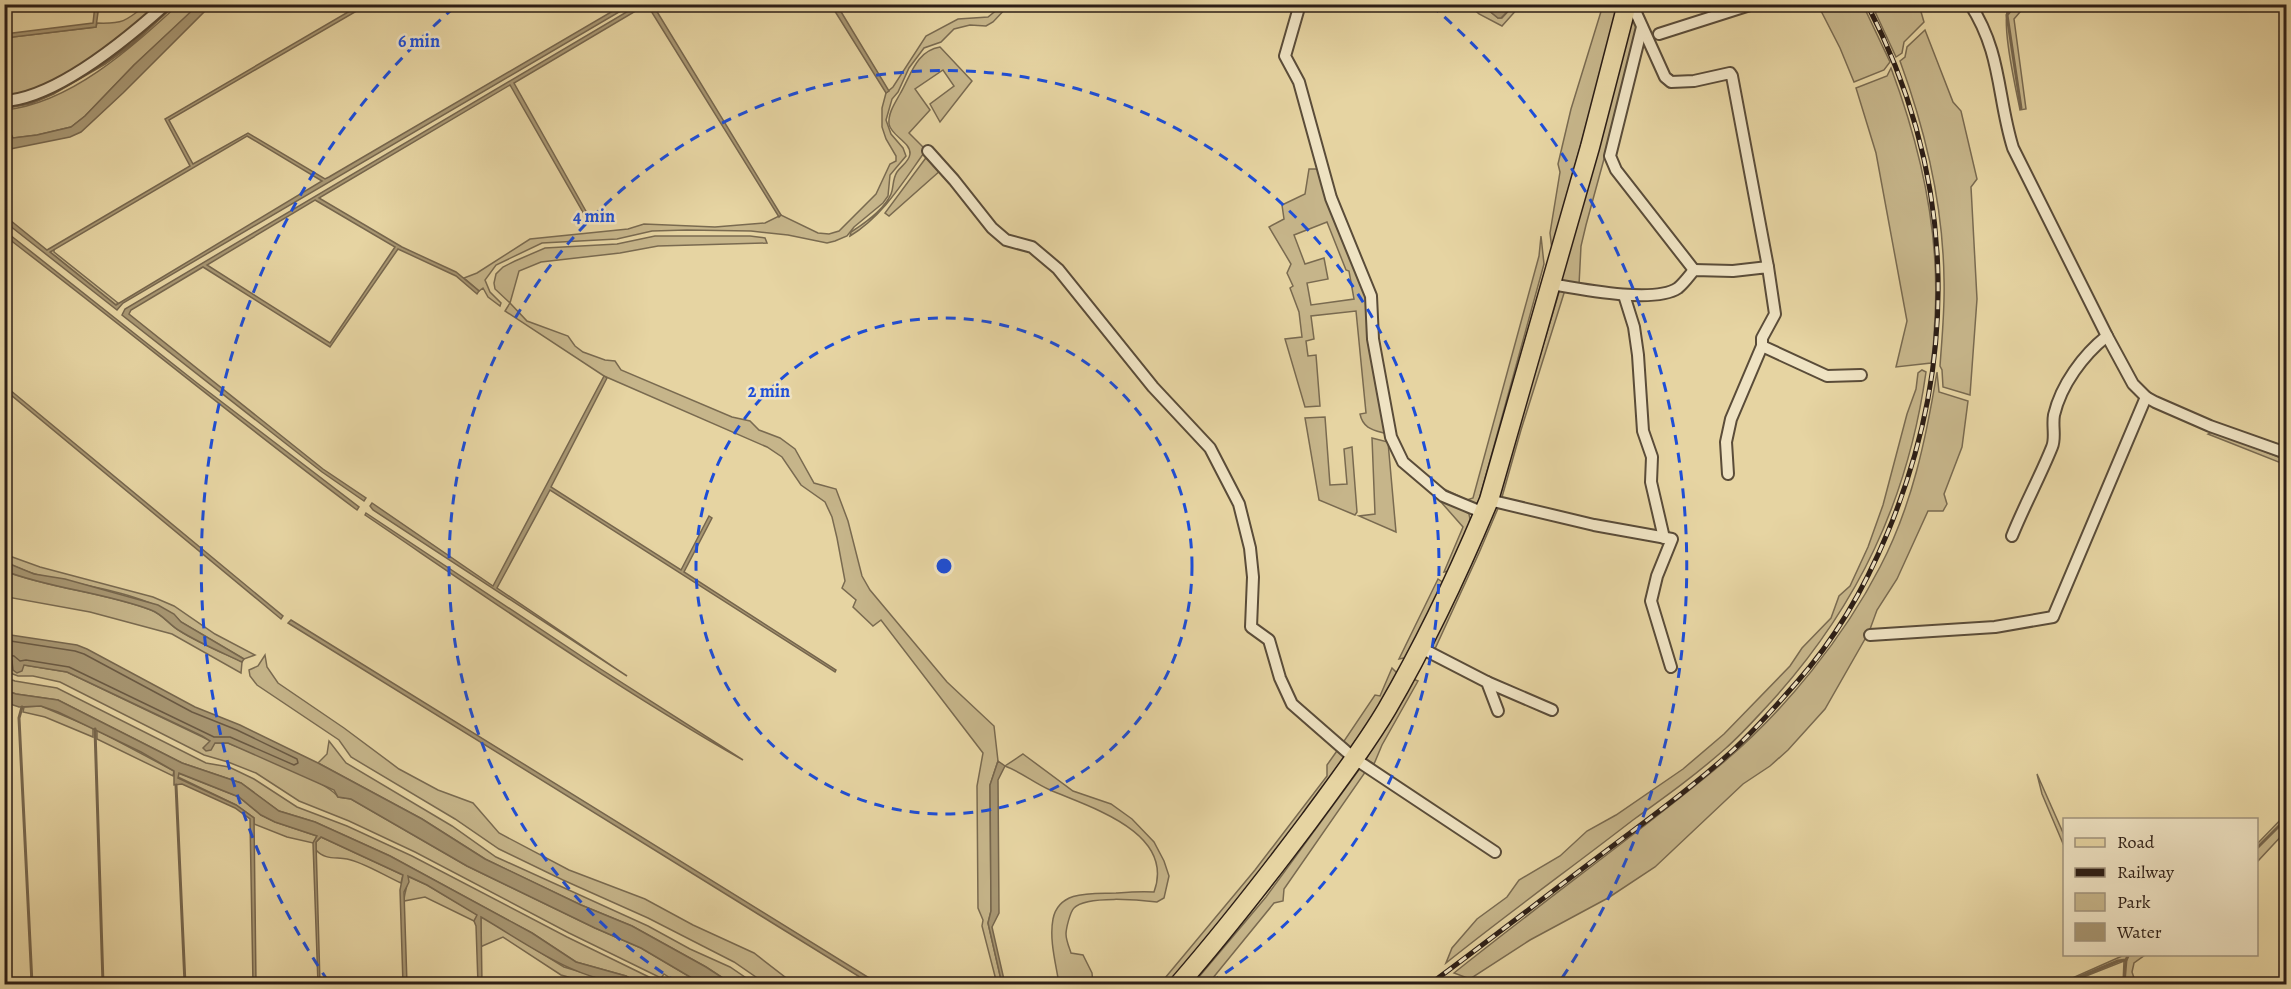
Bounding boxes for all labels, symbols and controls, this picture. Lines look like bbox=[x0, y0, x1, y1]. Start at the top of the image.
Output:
text: 6 min bbox=[398, 29, 440, 53]
text: 4 min bbox=[573, 204, 615, 228]
text: 2 min bbox=[748, 379, 790, 403]
centre of rings bbox=[934, 556, 954, 576]
legend bbox=[2063, 818, 2258, 956]
text: Road bbox=[2117, 830, 2155, 854]
text: Railway bbox=[2117, 860, 2175, 884]
text: Park bbox=[2117, 890, 2151, 914]
text: Water bbox=[2116, 920, 2162, 944]

